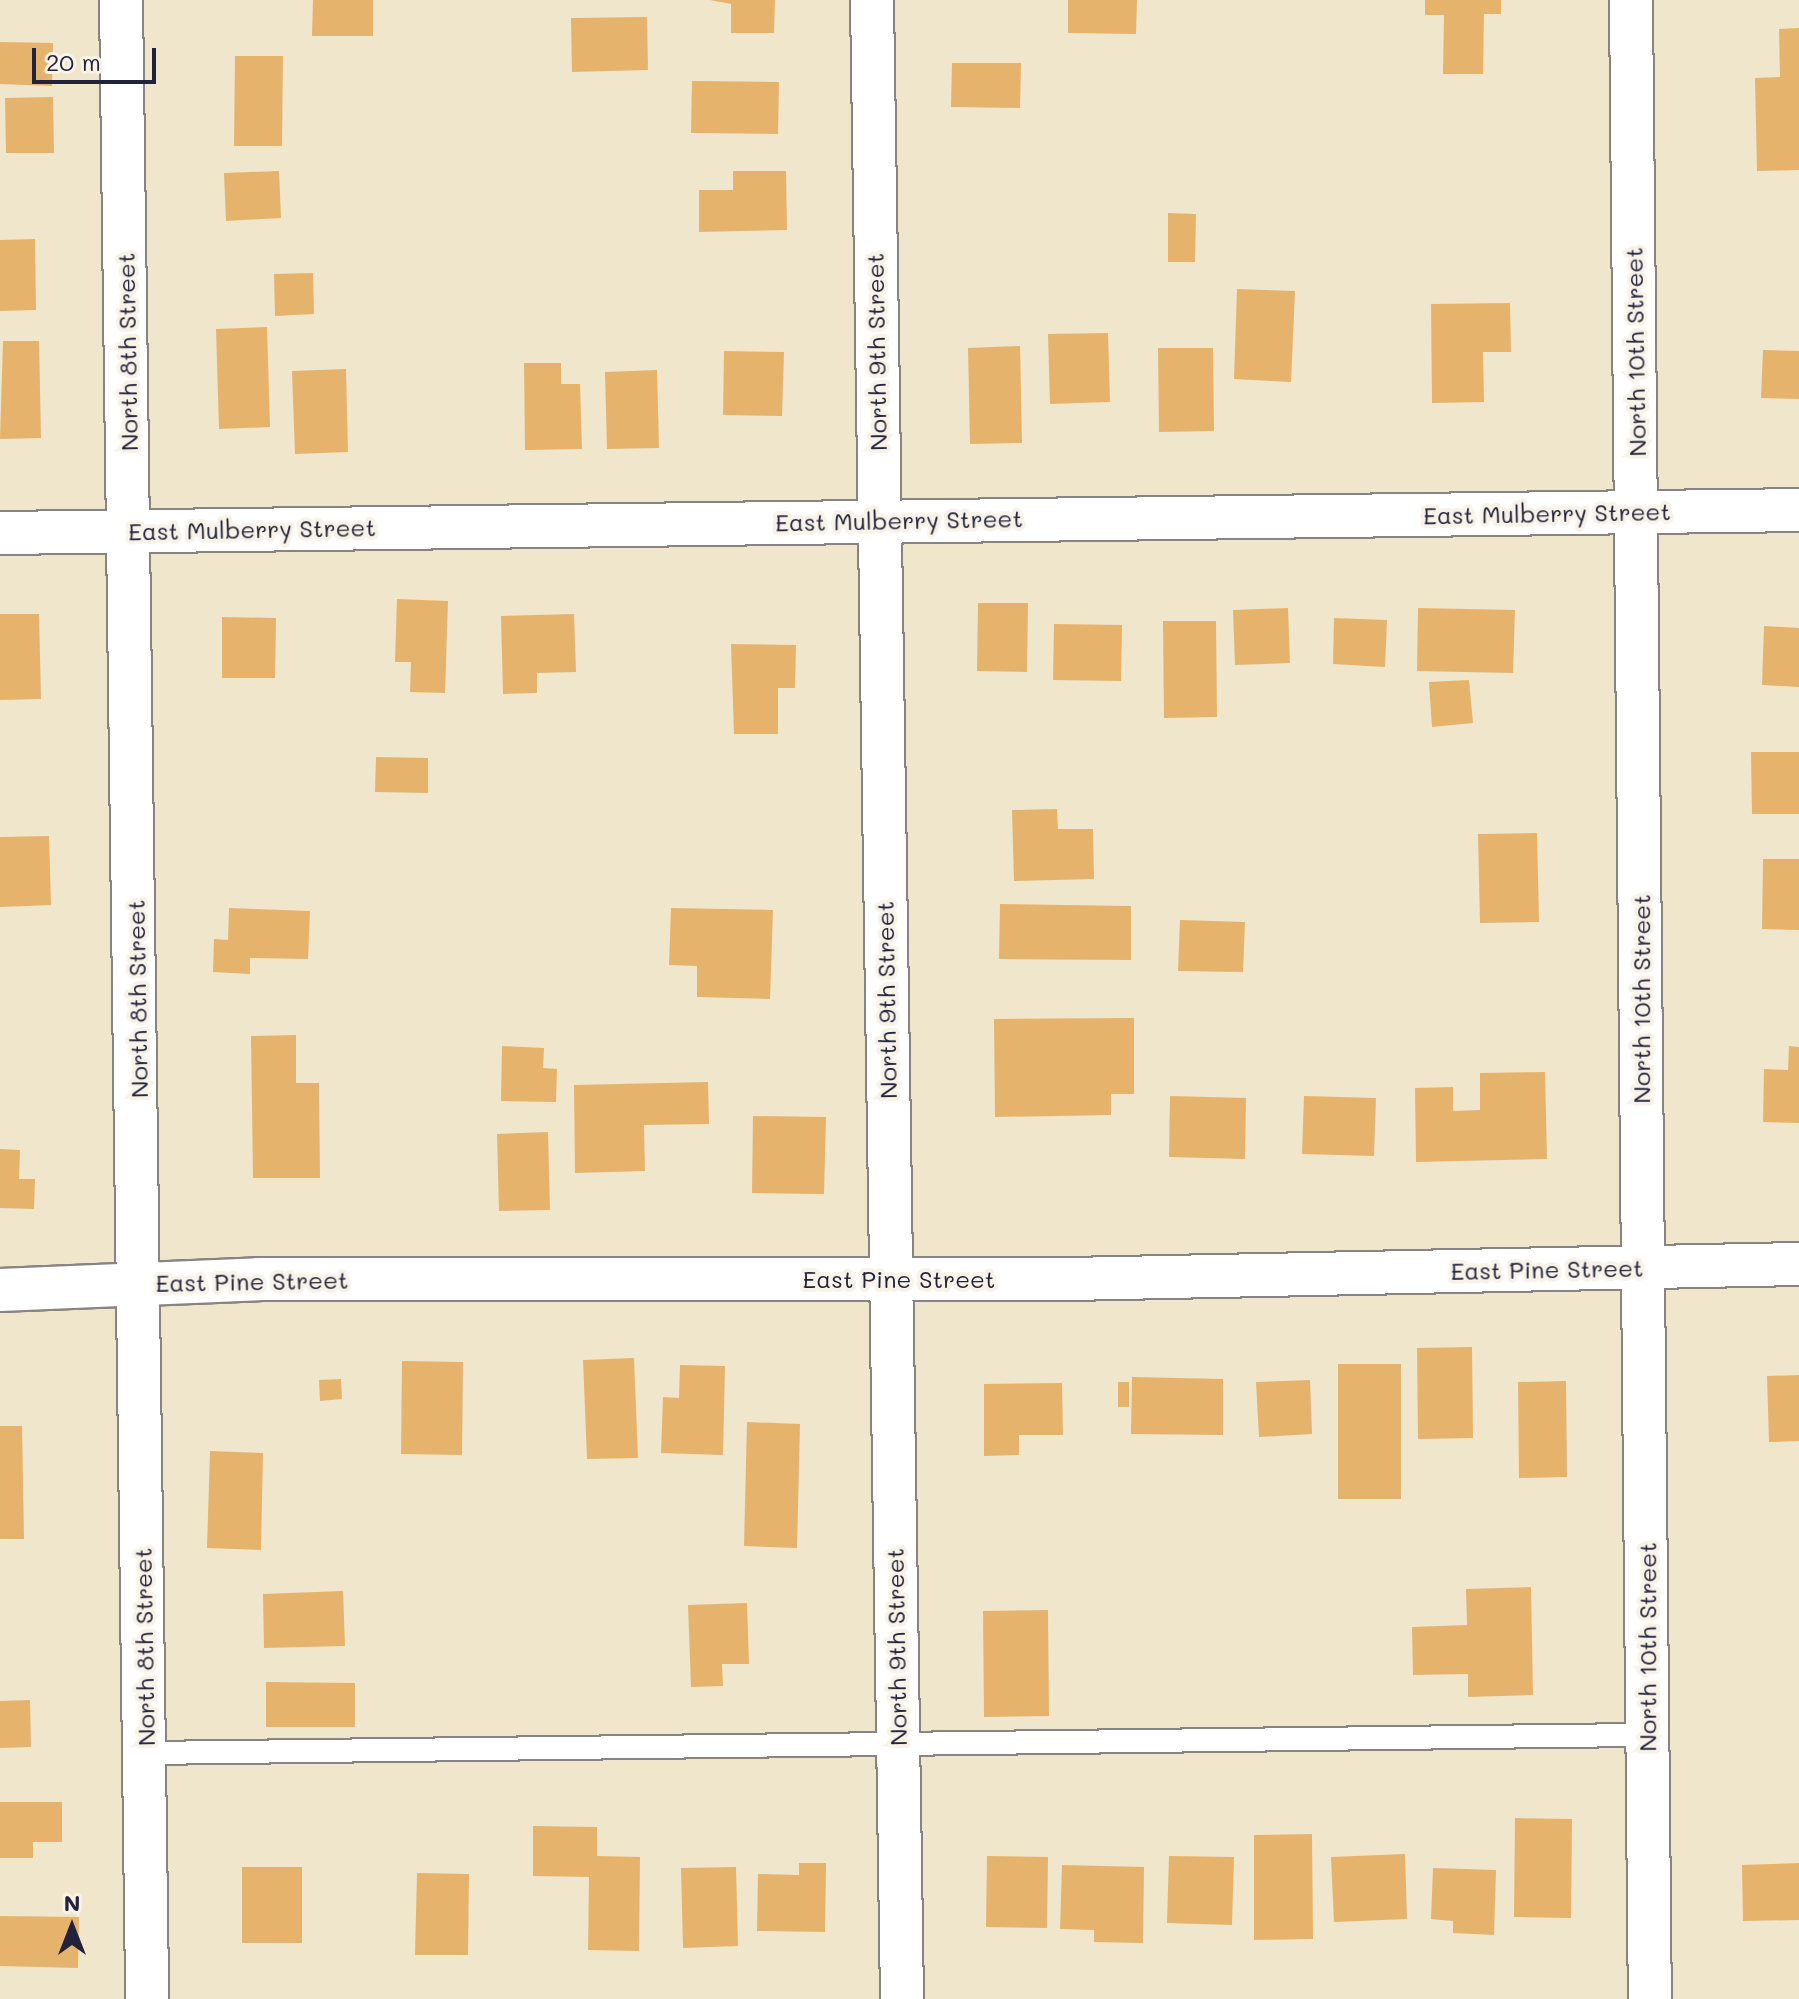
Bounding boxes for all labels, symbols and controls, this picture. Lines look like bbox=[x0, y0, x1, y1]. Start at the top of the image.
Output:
scale bar bbox=[36, 32, 160, 82]
text: 20 m bbox=[46, 46, 101, 77]
street label: North 10th Street bbox=[1619, 247, 1651, 457]
street label: North 8th Street bbox=[111, 253, 143, 451]
street label: North 9th Street bbox=[860, 253, 892, 451]
street label: East Mulberry Street bbox=[1423, 496, 1671, 530]
street label: East Mulberry Street bbox=[775, 503, 1023, 537]
street label: East Mulberry Street bbox=[128, 512, 376, 546]
street label: North 10th Street bbox=[1627, 894, 1655, 1104]
street label: North 8th Street bbox=[121, 900, 153, 1098]
street label: North 9th Street bbox=[870, 901, 902, 1099]
street label: East Pine Street bbox=[1450, 1253, 1644, 1285]
street label: East Pine Street bbox=[155, 1265, 349, 1297]
street label: East Pine Street bbox=[803, 1265, 995, 1293]
street label: North 10th Street bbox=[1633, 1542, 1661, 1752]
street label: North 8th Street bbox=[128, 1548, 160, 1746]
street label: North 9th Street bbox=[880, 1548, 912, 1746]
north arrow bbox=[32, 1887, 112, 1967]
text: N bbox=[64, 1888, 80, 1917]

